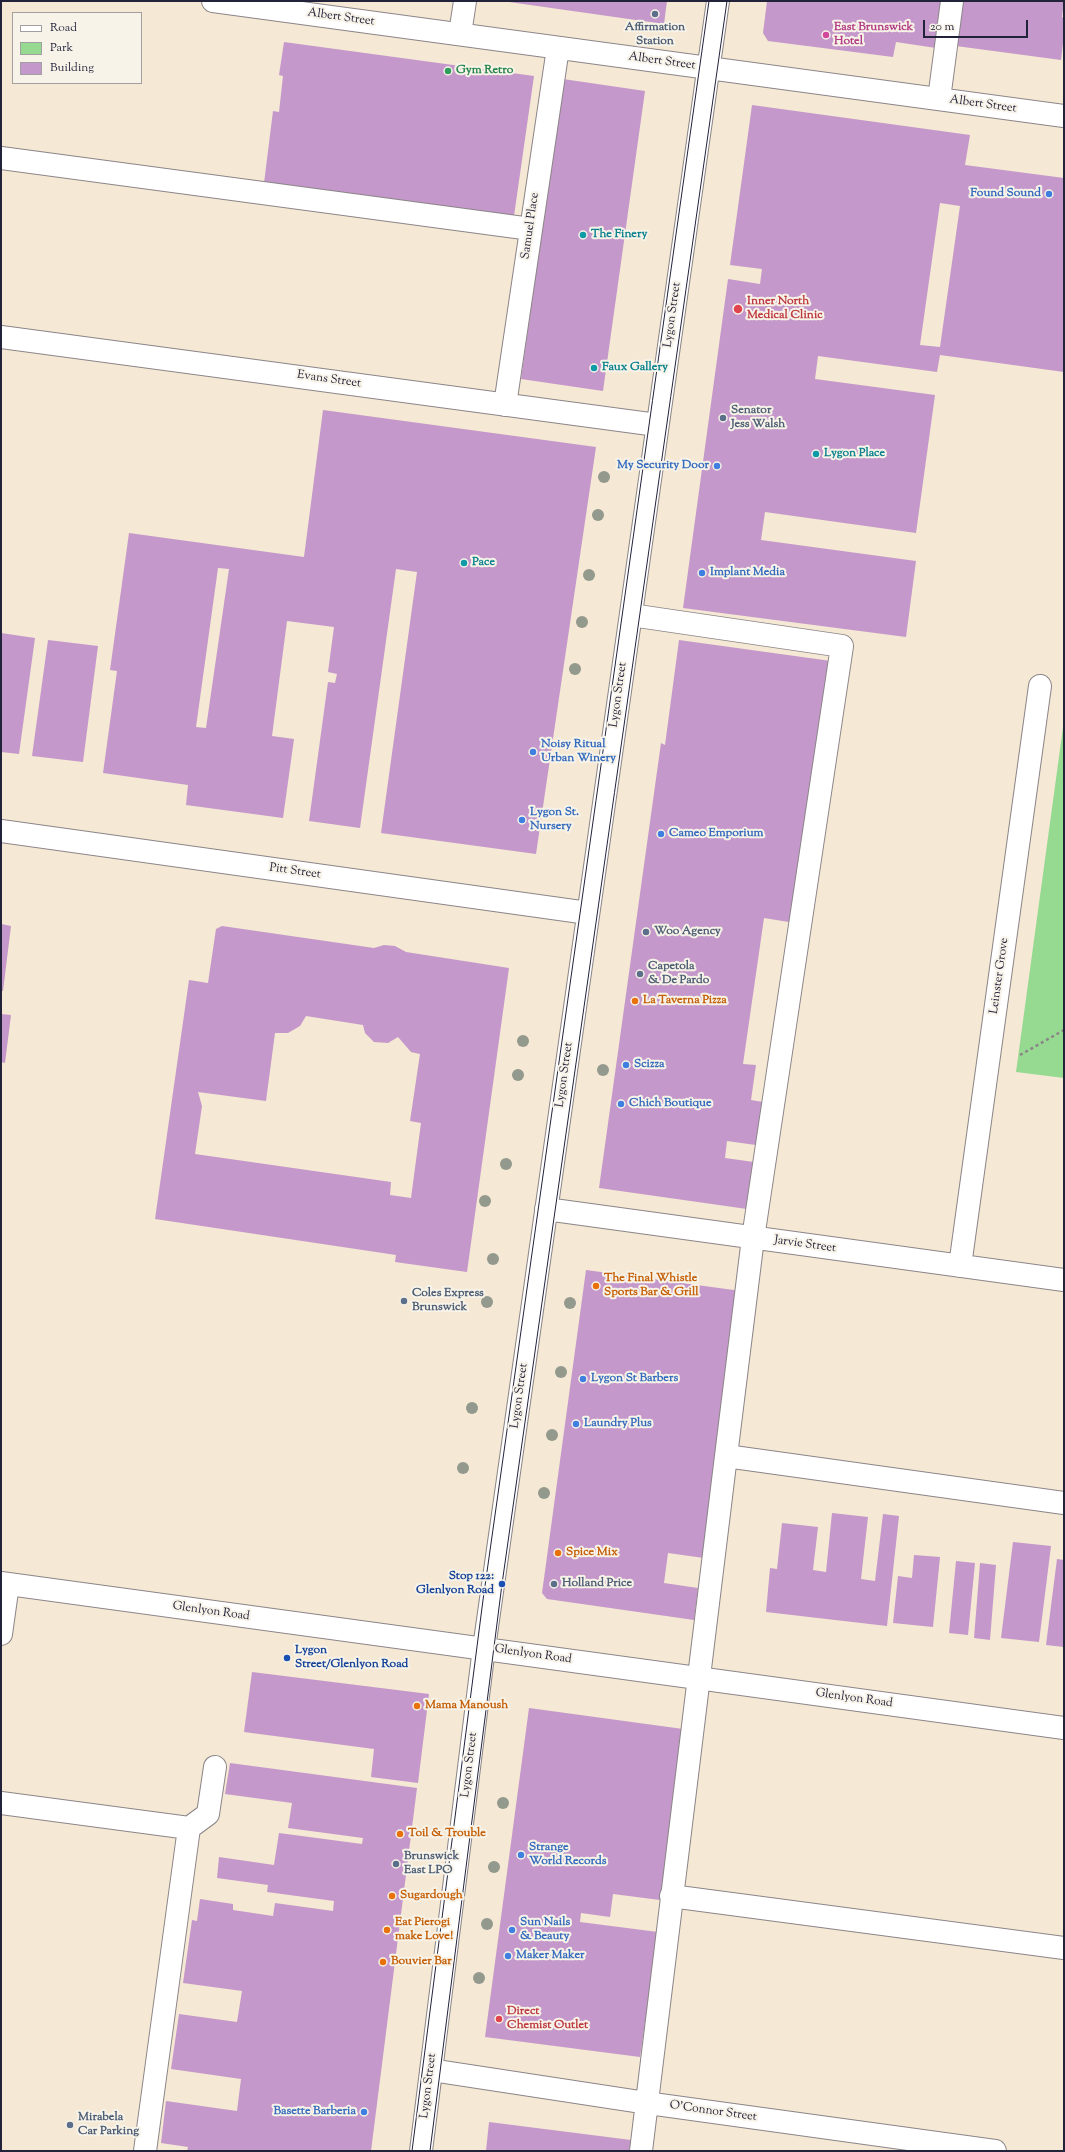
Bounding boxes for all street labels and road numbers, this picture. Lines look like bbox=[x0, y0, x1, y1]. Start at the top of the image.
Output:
street label: Albert Street bbox=[307, 6, 375, 30]
street label: Albert Street bbox=[628, 50, 696, 74]
street label: Albert Street bbox=[949, 93, 1017, 117]
street label: Samuel Place bbox=[519, 192, 543, 260]
street label: Lygon Street bbox=[661, 282, 685, 348]
street label: Evans Street bbox=[296, 368, 362, 392]
street label: Lygon Street bbox=[607, 662, 631, 728]
street label: Pitt Street bbox=[268, 861, 322, 883]
street label: Leinster Grove bbox=[988, 937, 1012, 1015]
street label: Lygon Street bbox=[553, 1042, 577, 1108]
street label: Jarvie Street bbox=[773, 1234, 837, 1256]
street label: Lygon Street bbox=[508, 1363, 532, 1429]
street label: Glenlyon Road bbox=[171, 1599, 251, 1625]
street label: Glenlyon Road bbox=[493, 1642, 573, 1668]
street label: Glenlyon Road bbox=[814, 1686, 894, 1712]
street label: Lygon Street bbox=[459, 1732, 481, 1798]
street label: Lygon Street bbox=[418, 2053, 440, 2119]
street label: O'Connor Street bbox=[668, 2099, 758, 2125]

